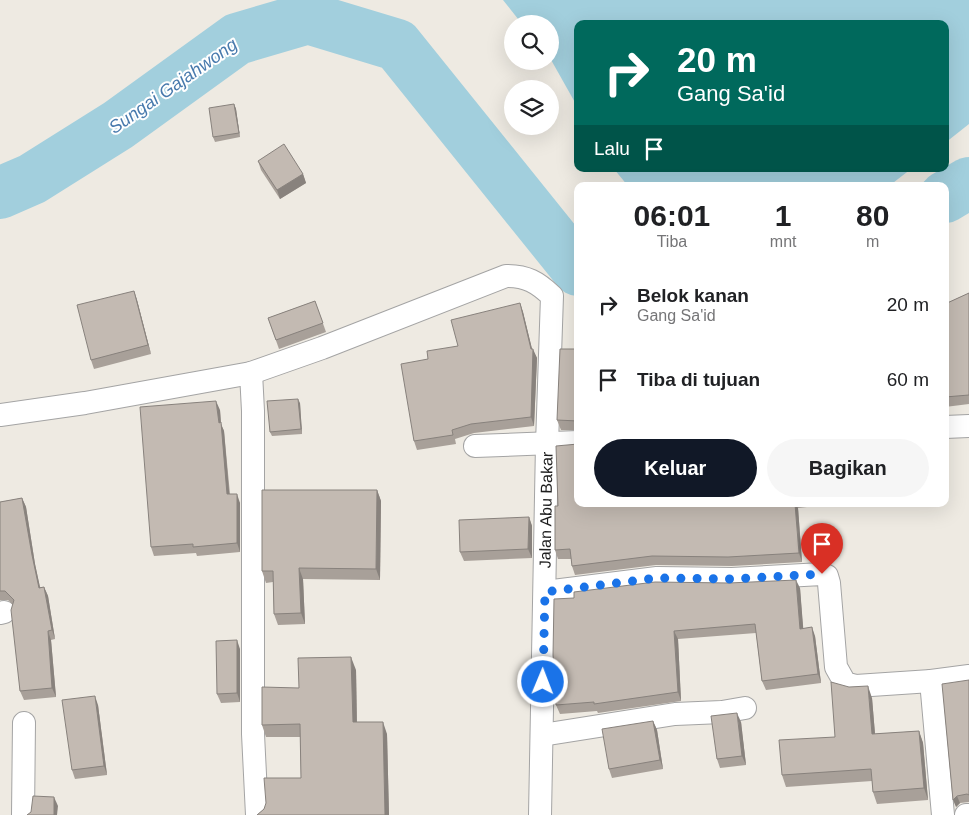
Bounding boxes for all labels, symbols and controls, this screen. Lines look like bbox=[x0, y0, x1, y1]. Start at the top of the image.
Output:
map controls bbox=[504, 15, 559, 135]
button: search bbox=[504, 15, 559, 70]
water label: Sungai Gajahwong bbox=[105, 34, 241, 138]
icon: right bbox=[594, 40, 659, 105]
text: 20 m bbox=[677, 40, 757, 79]
button: layers bbox=[504, 80, 559, 135]
text: Gang Sa'id bbox=[677, 81, 785, 106]
icon: arrive bbox=[640, 135, 668, 163]
text: Lalu bbox=[594, 138, 630, 159]
text: 06:01 bbox=[634, 199, 710, 232]
text: 1 bbox=[775, 199, 792, 232]
text: 80 bbox=[856, 199, 889, 232]
text: Tiba bbox=[657, 233, 687, 250]
text: mnt bbox=[770, 233, 797, 250]
text: m bbox=[866, 233, 879, 250]
text: Belok kanan bbox=[637, 285, 749, 306]
icon: right bbox=[594, 291, 622, 319]
text: 20 m bbox=[887, 294, 929, 315]
text: Gang Sa'id bbox=[637, 307, 716, 324]
icon: arrive bbox=[594, 366, 622, 394]
text: Tiba di tujuan bbox=[637, 369, 760, 390]
text: 60 m bbox=[887, 369, 929, 390]
button: Keluar bbox=[594, 439, 757, 497]
button: Bagikan bbox=[767, 439, 929, 497]
street label: Jalan Abu Bakar bbox=[536, 451, 556, 568]
pin bbox=[801, 523, 843, 574]
icon: arrive bbox=[808, 530, 836, 558]
position arrow bbox=[516, 655, 568, 707]

